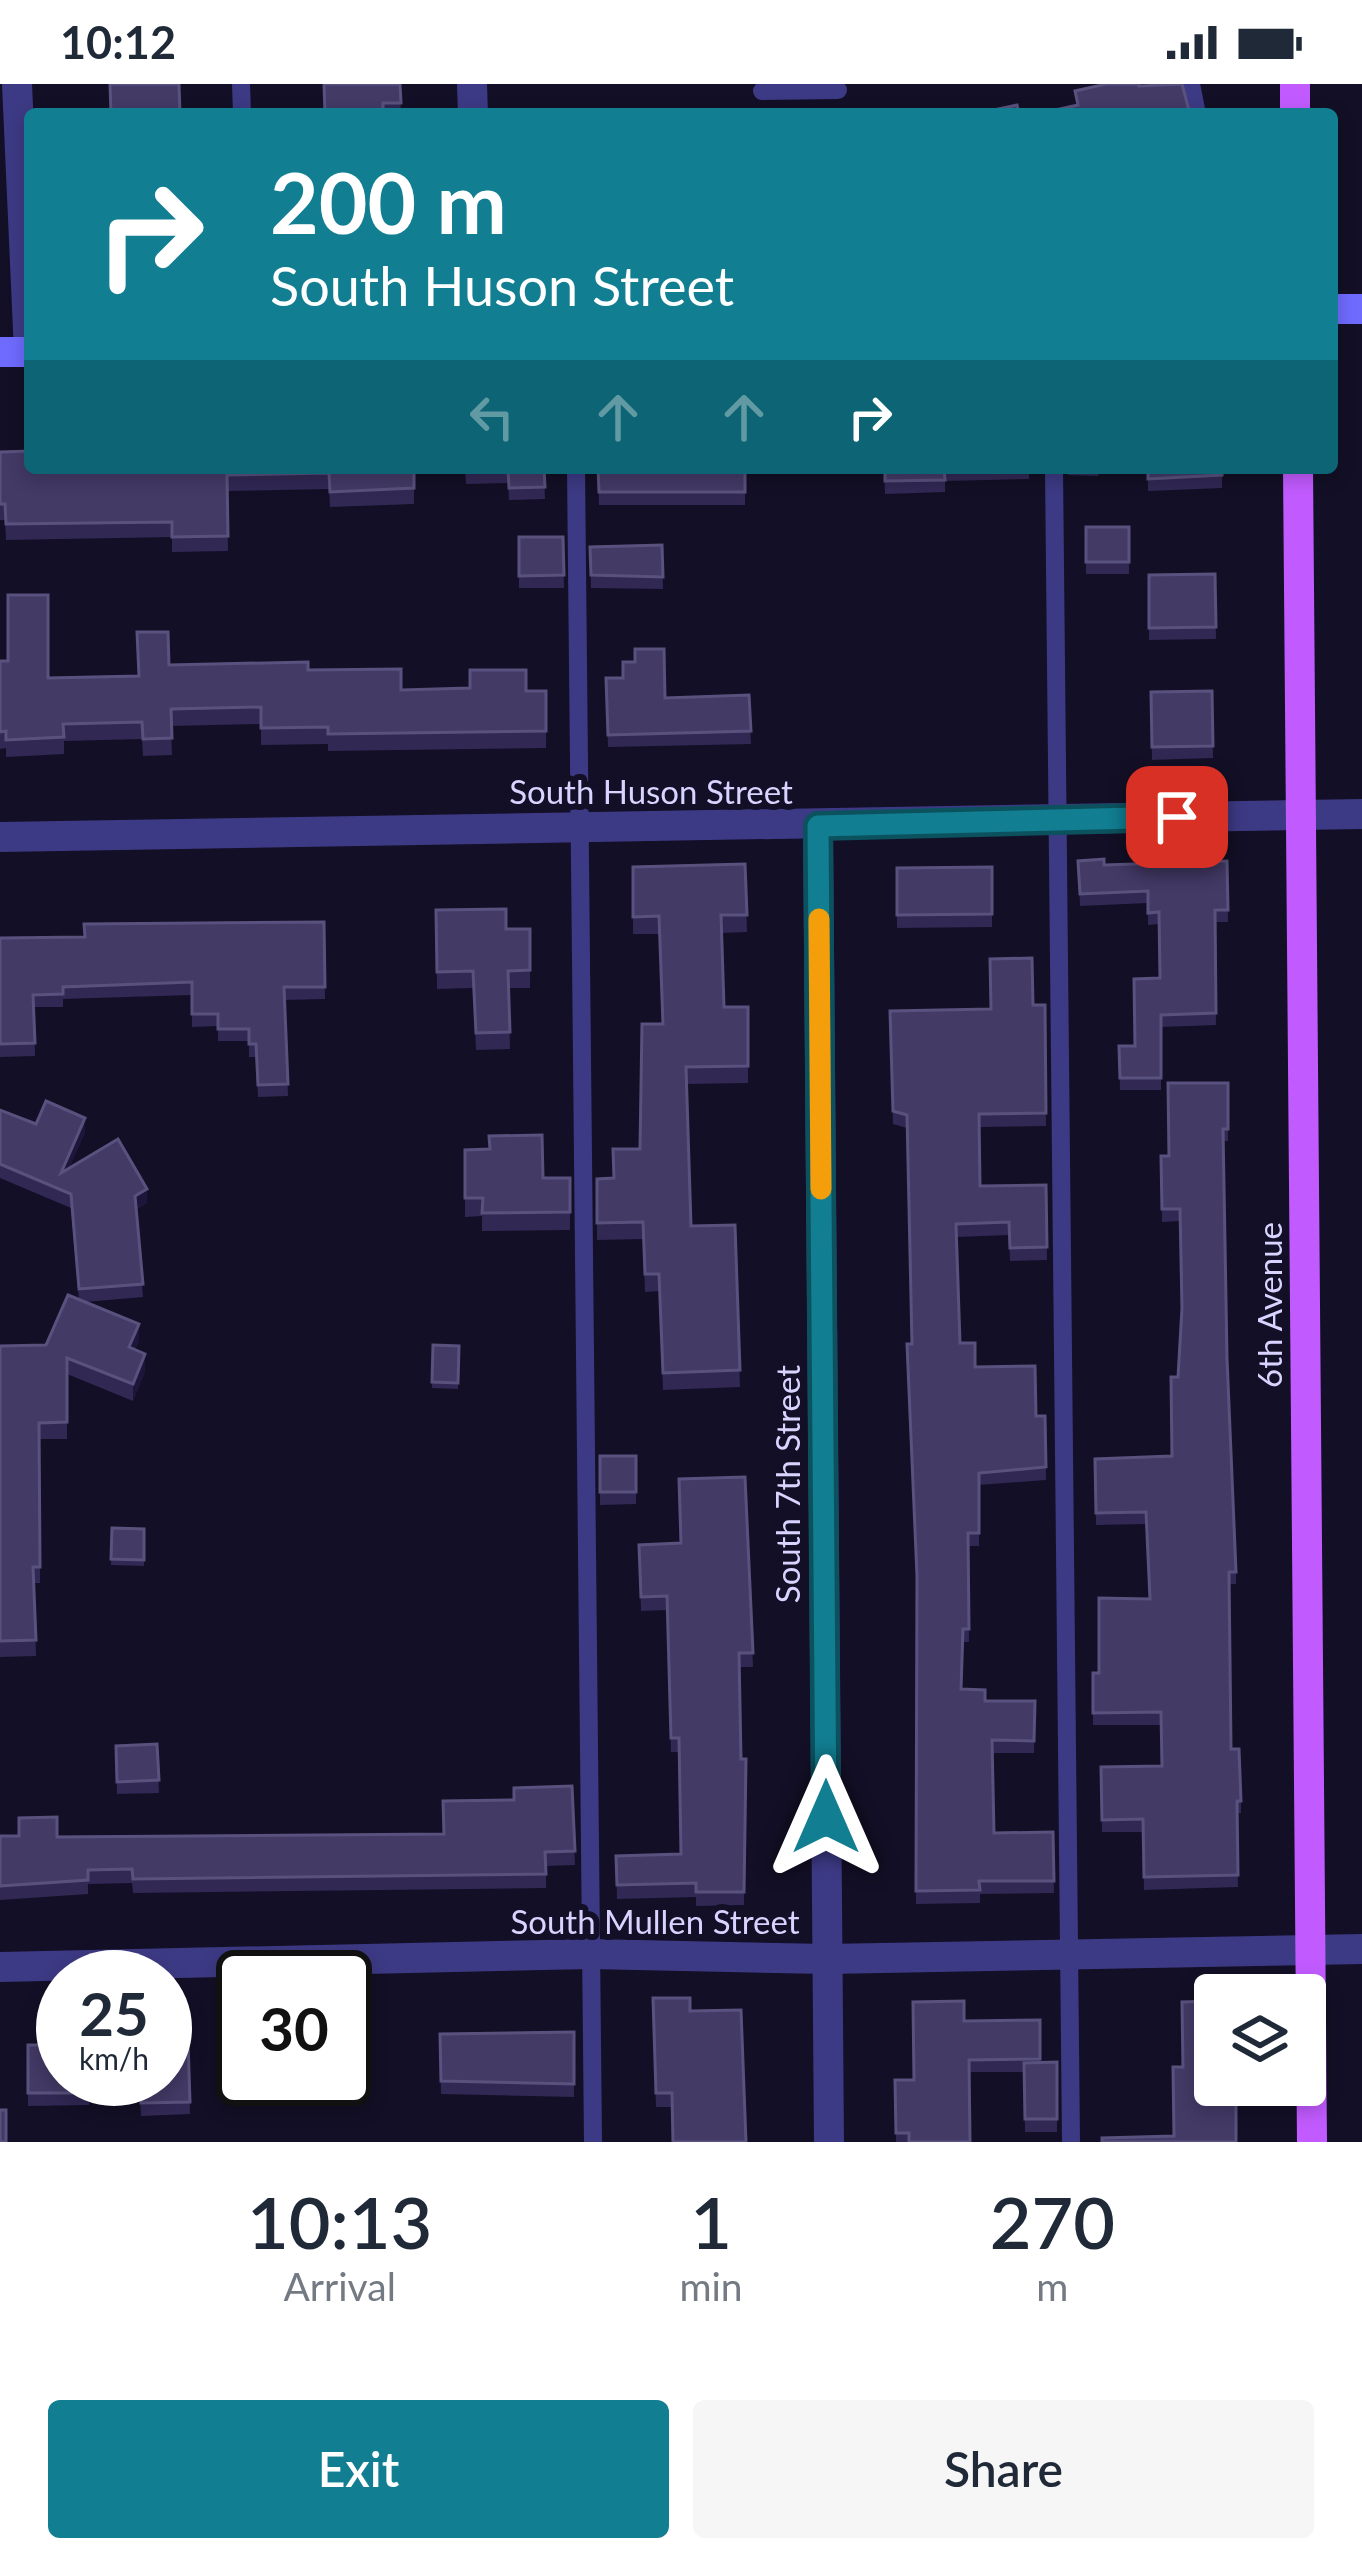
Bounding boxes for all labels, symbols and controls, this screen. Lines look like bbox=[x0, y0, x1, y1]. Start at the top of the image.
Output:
text: 10:12 bbox=[60, 15, 176, 69]
text: 200 m bbox=[270, 151, 507, 252]
icon: right bbox=[72, 156, 228, 312]
text: South Huson Street bbox=[270, 253, 734, 318]
icon: left bbox=[459, 384, 525, 450]
icon: ahead bbox=[585, 384, 651, 450]
icon: ahead bbox=[711, 384, 777, 450]
icon: right bbox=[837, 384, 903, 450]
pin bbox=[1126, 766, 1228, 868]
street label: South Huson Street bbox=[509, 771, 793, 811]
icon: arrive bbox=[1144, 784, 1210, 850]
street label: 6th Avenue bbox=[1249, 1222, 1289, 1388]
street label: South 7th Street bbox=[767, 1365, 807, 1603]
position arrow bbox=[763, 1754, 889, 1880]
street label: South Mullen Street bbox=[510, 1901, 800, 1941]
speed limit sign: 30 bbox=[216, 1950, 372, 2106]
map controls bbox=[1194, 1974, 1326, 2106]
button: layers bbox=[1194, 1974, 1326, 2106]
text: 25 bbox=[79, 1977, 149, 2049]
text: km/h bbox=[79, 2040, 149, 2076]
text: 10:13 bbox=[247, 2178, 432, 2264]
text: 1 bbox=[690, 2178, 732, 2264]
text: 270 bbox=[990, 2178, 1115, 2264]
text: Arrival bbox=[284, 2263, 396, 2309]
text: min bbox=[679, 2263, 743, 2309]
text: m bbox=[1036, 2263, 1068, 2309]
button: Exit bbox=[48, 2400, 669, 2538]
button: Share bbox=[693, 2400, 1314, 2538]

